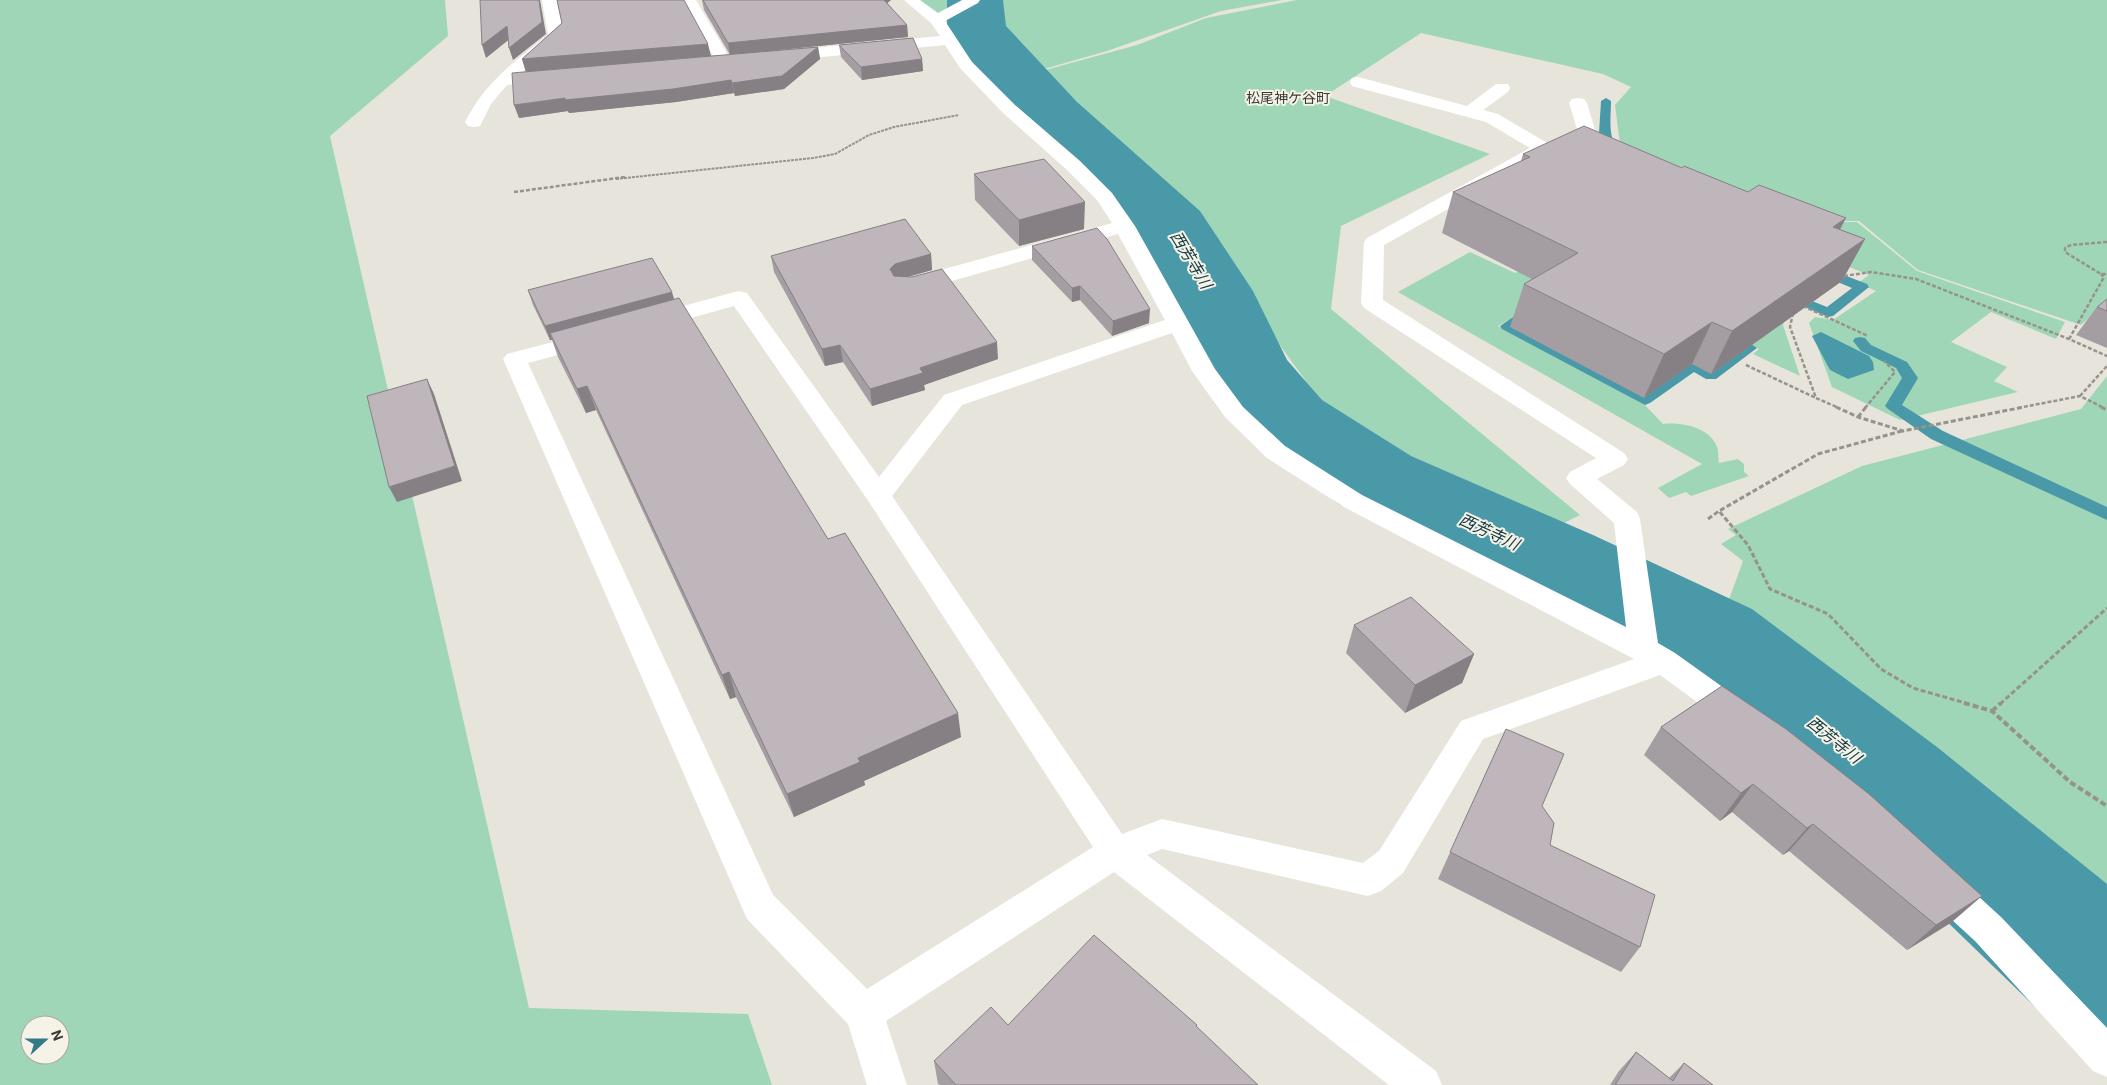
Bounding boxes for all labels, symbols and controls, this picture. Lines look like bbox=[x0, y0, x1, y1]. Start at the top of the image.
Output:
district label: 松尾神ケ谷町 bbox=[1246, 90, 1330, 106]
water label: 西芳寺川 bbox=[1166, 228, 1217, 294]
water label: 西芳寺川 bbox=[1456, 510, 1524, 555]
water label: 西芳寺川 bbox=[1803, 712, 1866, 769]
north arrow bbox=[20, 1015, 70, 1065]
text: N bbox=[48, 1028, 66, 1043]

